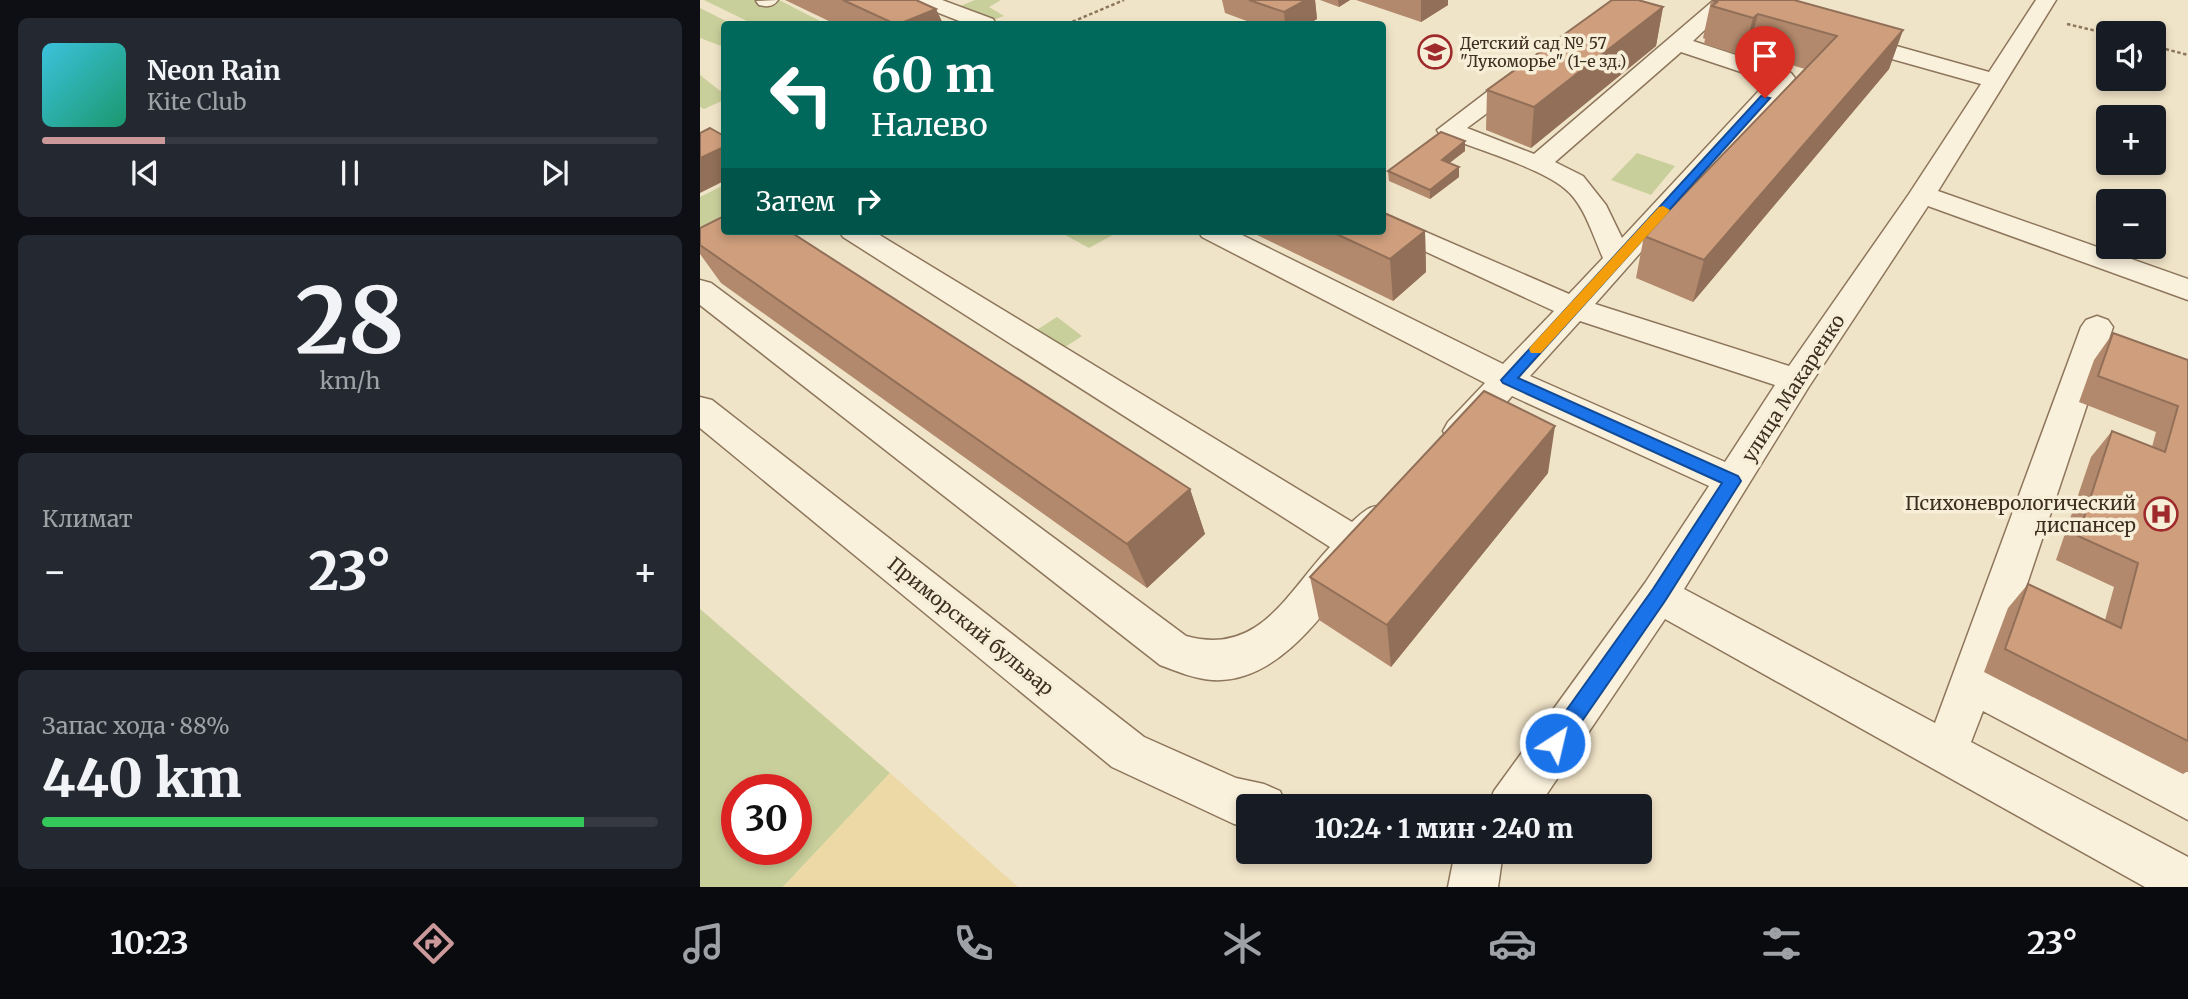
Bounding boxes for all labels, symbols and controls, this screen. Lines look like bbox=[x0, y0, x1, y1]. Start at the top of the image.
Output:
map controls bbox=[2096, 21, 2166, 259]
button: sound bbox=[2096, 21, 2166, 91]
pin bbox=[1735, 26, 1795, 98]
school or university icon: Детский сад № 57 "Лукоморье" (1-е зд.) bbox=[1416, 33, 1454, 71]
place label: Детский сад № 57 "Лукоморье" (1-е зд.) bbox=[1460, 33, 1627, 71]
icon: arrive bbox=[1746, 37, 1784, 75]
text: 60 m bbox=[871, 44, 994, 105]
icon: left bbox=[756, 49, 847, 140]
text: Neon Rain bbox=[147, 54, 281, 87]
text: Kite Club bbox=[147, 87, 246, 116]
text: Налево bbox=[871, 105, 988, 145]
button: + bbox=[2096, 105, 2166, 175]
icon: previous bbox=[126, 154, 164, 192]
icon: pause bbox=[331, 154, 369, 192]
icon: next bbox=[536, 154, 574, 192]
icon: right bbox=[849, 182, 887, 220]
text: Затем bbox=[756, 185, 835, 218]
button: − bbox=[2096, 189, 2166, 259]
text: 28 bbox=[295, 263, 405, 378]
street label: улица Макаренко bbox=[1736, 310, 1850, 466]
text: km/h bbox=[320, 366, 380, 395]
place label: Психоневрологический диспансер bbox=[1905, 491, 2136, 537]
hospital icon: Психоневрологический диспансер bbox=[2142, 495, 2180, 533]
text: Климат bbox=[42, 504, 133, 533]
text: 23° bbox=[309, 539, 392, 604]
text: − bbox=[42, 548, 67, 595]
text: + bbox=[633, 548, 658, 595]
street label: Приморский бульвар bbox=[883, 552, 1059, 700]
position arrow bbox=[1518, 706, 1592, 780]
text: Запас хода · 88% bbox=[42, 711, 230, 740]
text: 440 km bbox=[42, 746, 242, 811]
speed limit sign: 30 bbox=[721, 774, 812, 865]
text: 10:24 · 1 мин · 240 m bbox=[1315, 812, 1573, 845]
icon: directions bbox=[409, 919, 458, 968]
icon: music bbox=[679, 919, 728, 968]
icon: phone bbox=[949, 919, 998, 968]
icon: climate bbox=[1218, 919, 1267, 968]
icon: car bbox=[1488, 919, 1537, 968]
icon: filters bbox=[1757, 919, 1806, 968]
text: 10:23 bbox=[110, 923, 189, 963]
text: 23° bbox=[2027, 923, 2078, 963]

